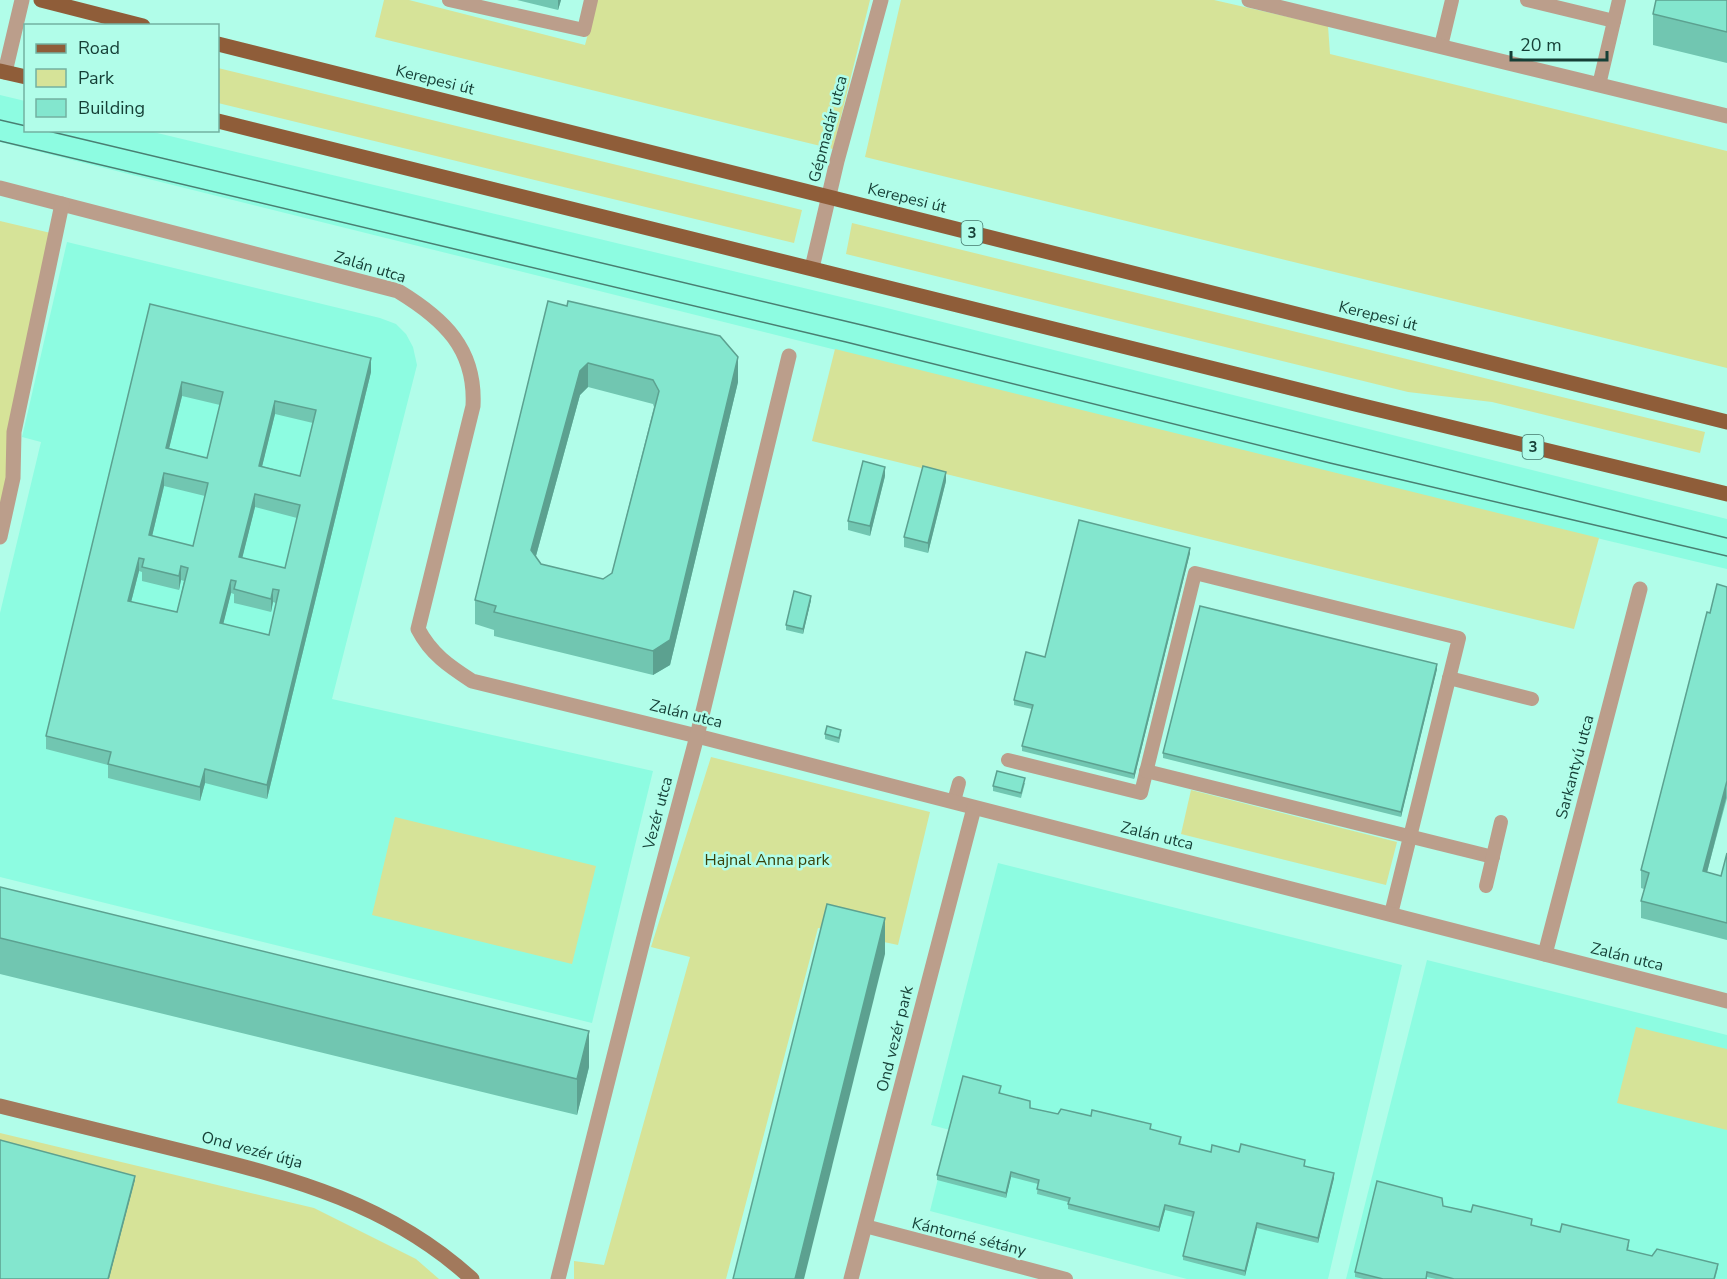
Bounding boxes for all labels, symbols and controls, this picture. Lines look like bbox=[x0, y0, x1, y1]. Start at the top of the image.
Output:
legend bbox=[24, 24, 219, 132]
scale bar bbox=[1511, 24, 1607, 62]
text: 20 m bbox=[1520, 33, 1562, 57]
text: Road bbox=[78, 36, 120, 60]
street label: Kerepesi út bbox=[393, 60, 477, 100]
text: Park bbox=[78, 66, 115, 90]
street label: Gépmadár utca bbox=[803, 73, 853, 185]
text: Building bbox=[78, 96, 145, 120]
street label: Kerepesi út bbox=[865, 178, 949, 218]
road number: 3 bbox=[962, 221, 982, 245]
street label: Zalán utca bbox=[331, 246, 409, 288]
street label: Kerepesi út bbox=[1336, 296, 1420, 336]
road number: 3 bbox=[1522, 435, 1544, 459]
street label: Zalán utca bbox=[647, 694, 725, 734]
street label: Sarkantyú utca bbox=[1551, 713, 1599, 821]
street label: Vezér utca bbox=[637, 774, 678, 853]
street label: Zalán utca bbox=[1118, 816, 1196, 856]
park label: Hajnal Anna park bbox=[705, 849, 830, 871]
street label: Zalán utca bbox=[1588, 937, 1666, 977]
street label: Ond vezér park bbox=[871, 983, 919, 1094]
street label: Ond vezér útja bbox=[199, 1126, 305, 1174]
street label: Kántorné sétány bbox=[910, 1212, 1029, 1262]

